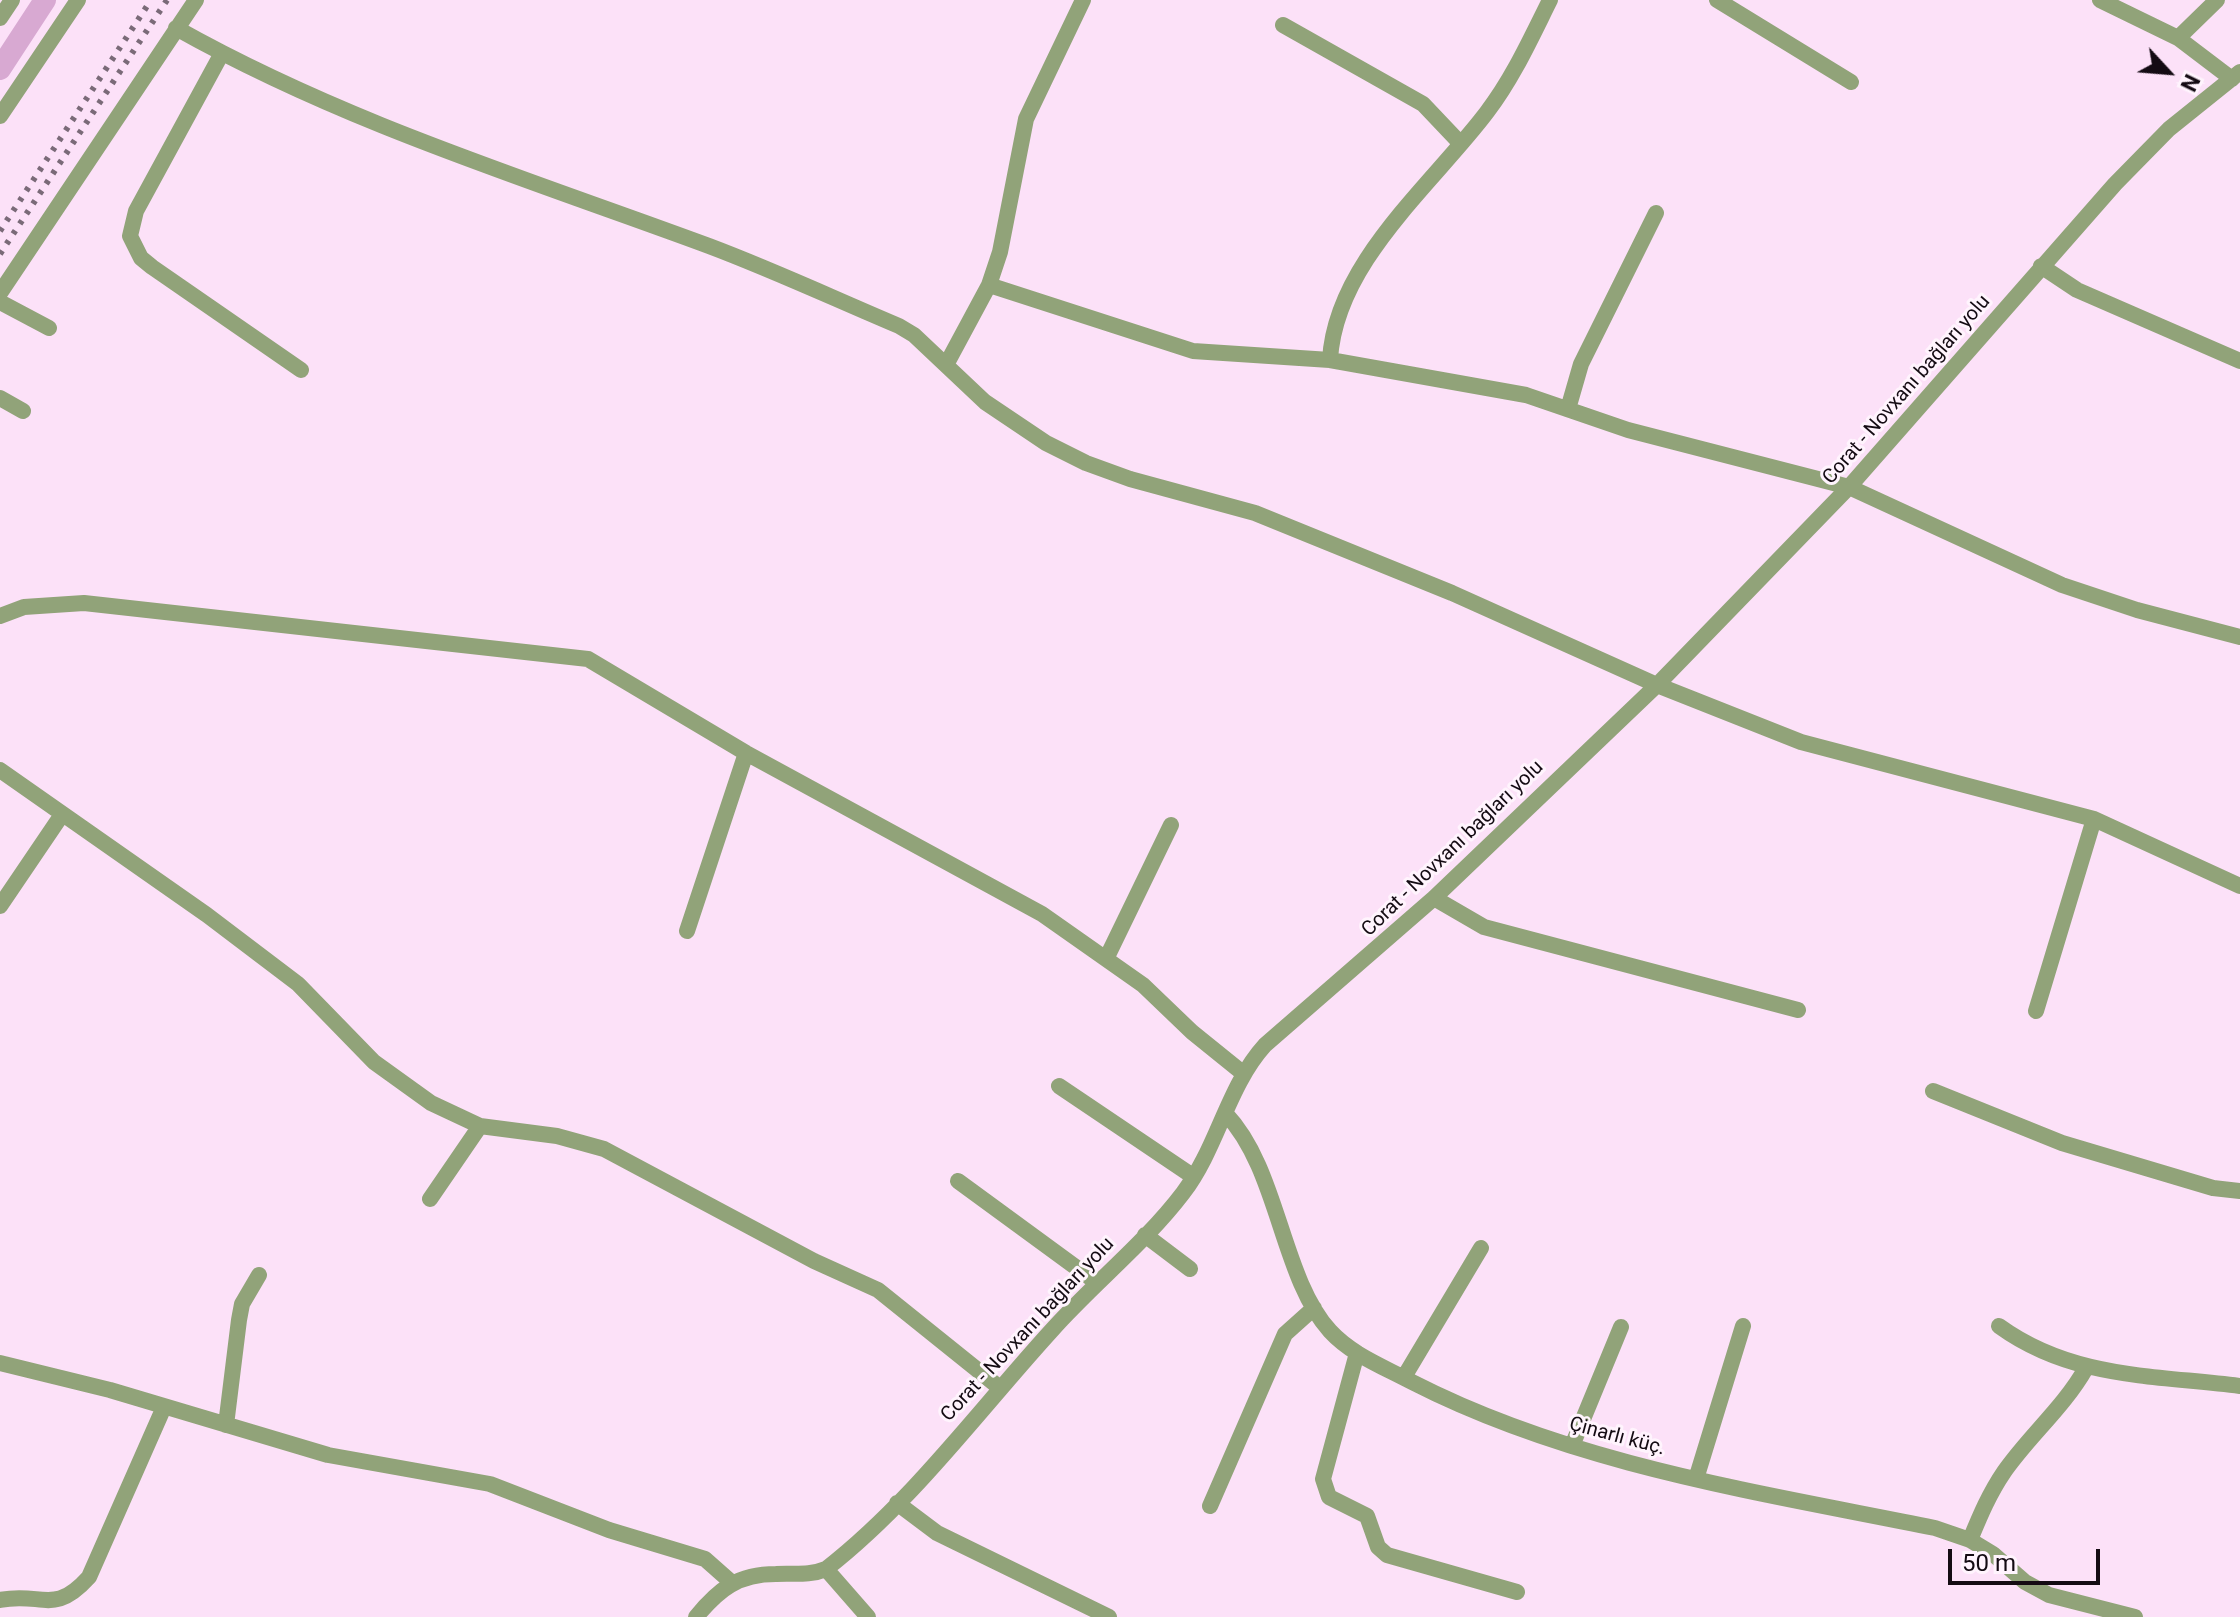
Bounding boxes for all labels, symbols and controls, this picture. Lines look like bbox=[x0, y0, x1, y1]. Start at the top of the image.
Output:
north arrow bbox=[2128, 32, 2208, 112]
text: N bbox=[2175, 70, 2205, 95]
street label: Corat - Novxanı bağları yolu bbox=[1818, 290, 1996, 490]
street label: Corat - Novxanı bağları yolu bbox=[1357, 756, 1549, 942]
street label: Corat - Novxanı bağları yolu bbox=[936, 1233, 1120, 1427]
street label: Çinarlı küç. bbox=[1566, 1413, 1668, 1461]
scale bar bbox=[1952, 1533, 2104, 1583]
text: 50 m bbox=[1962, 1549, 2016, 1577]

